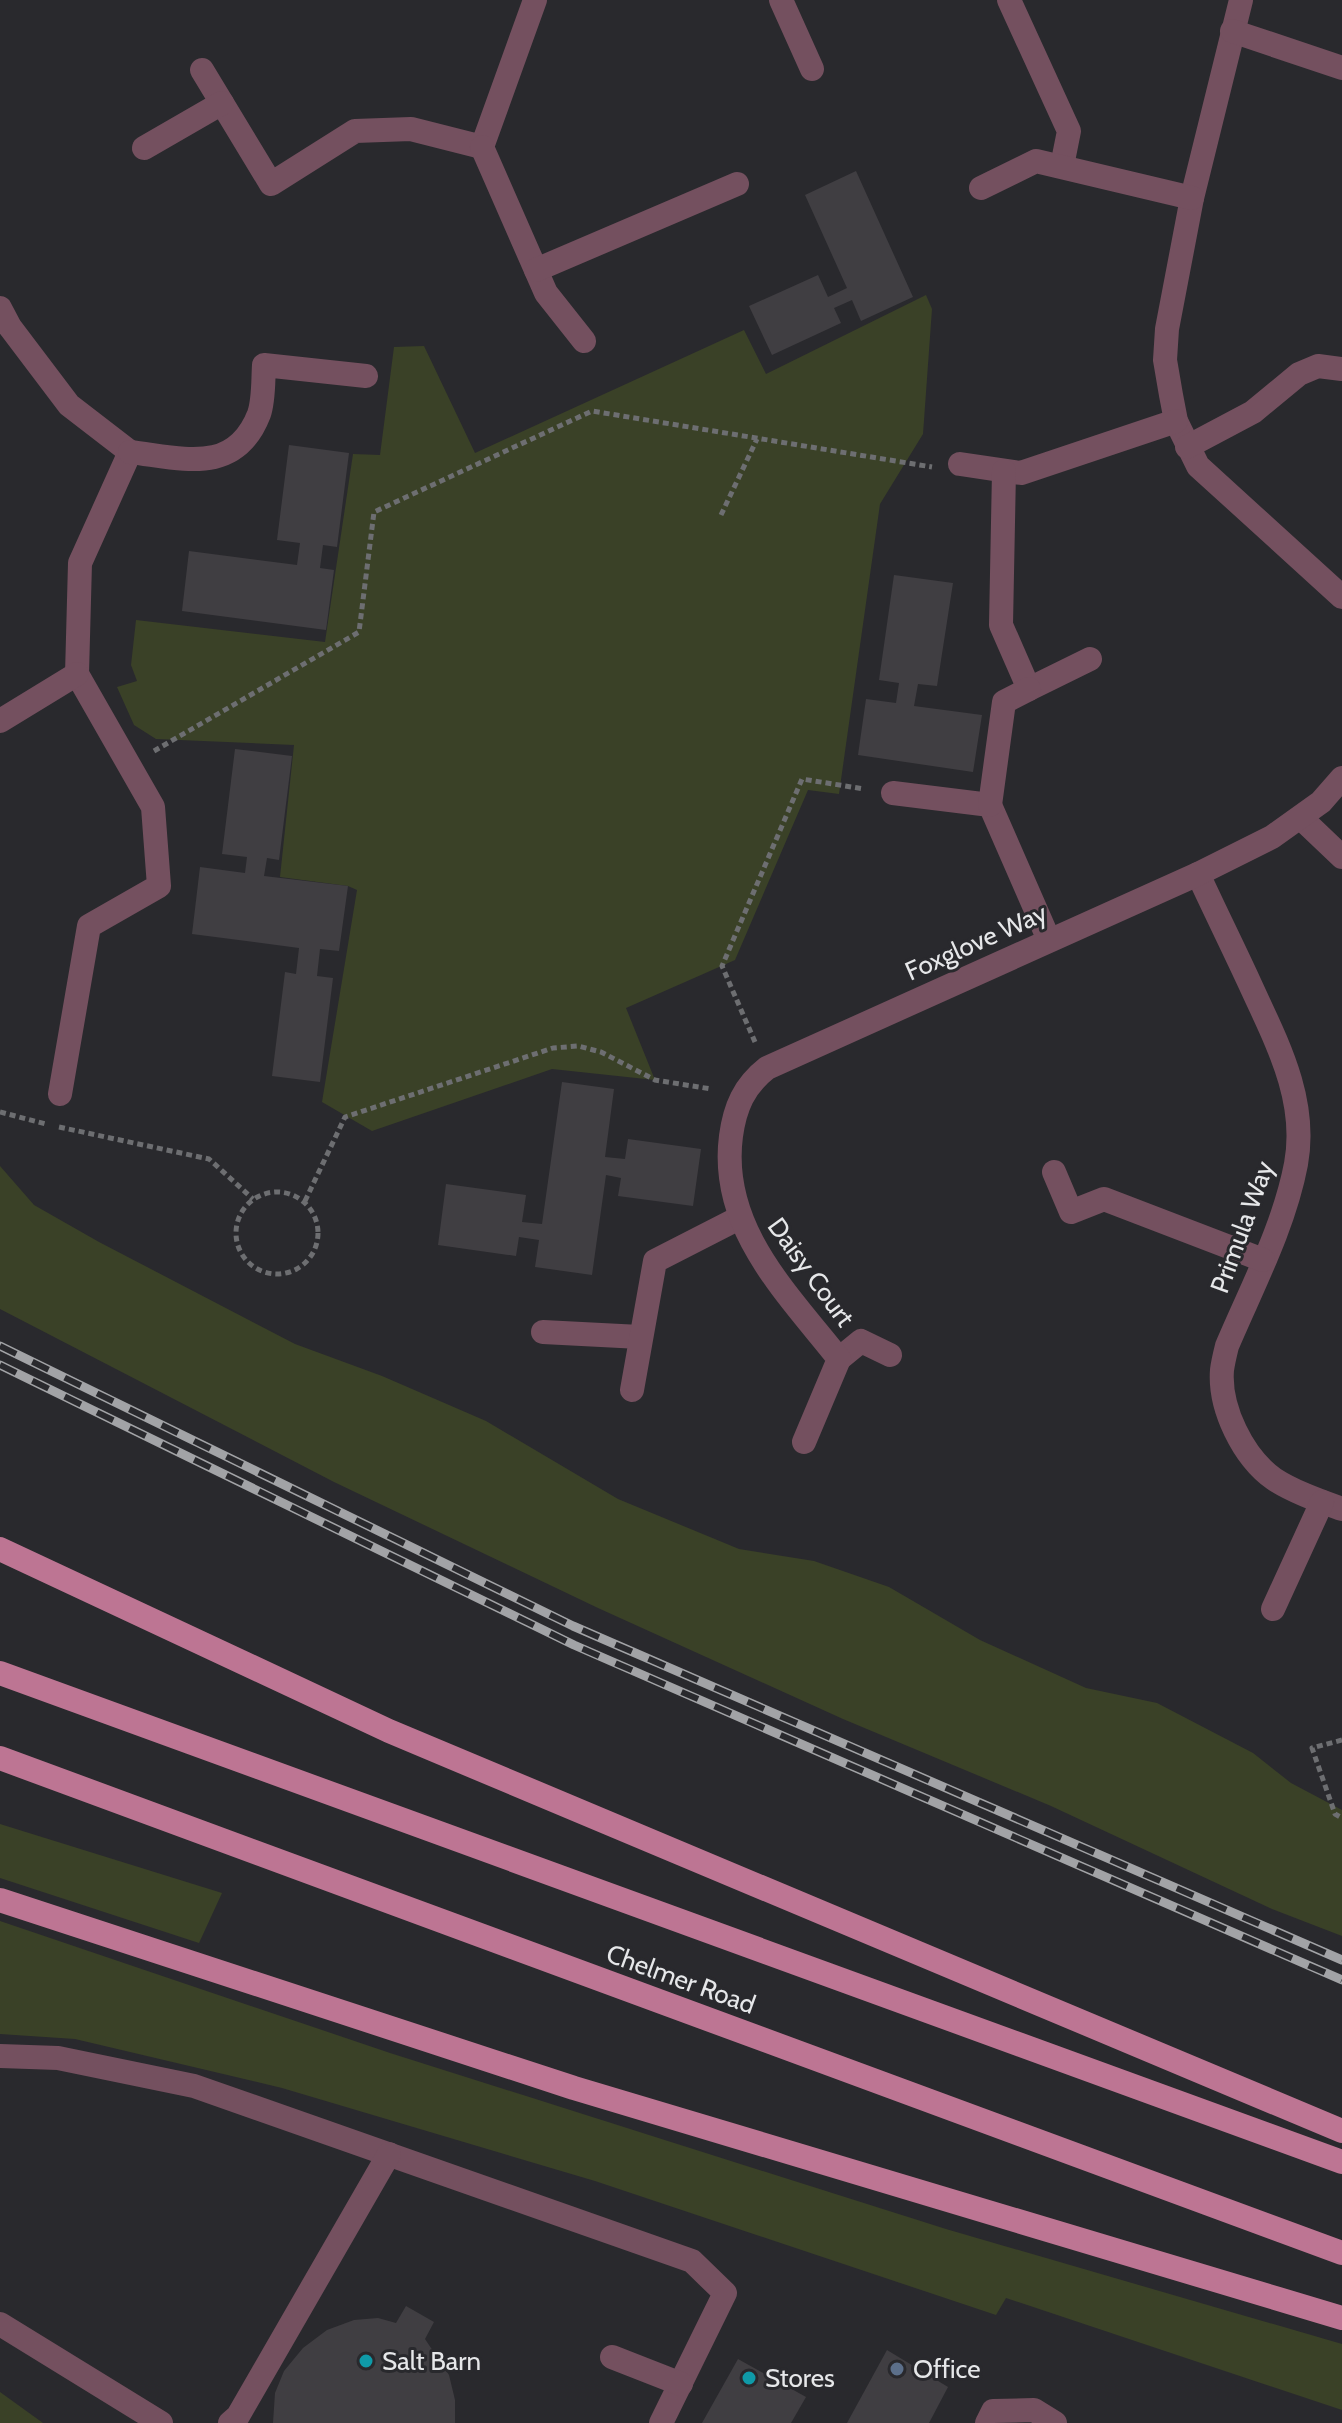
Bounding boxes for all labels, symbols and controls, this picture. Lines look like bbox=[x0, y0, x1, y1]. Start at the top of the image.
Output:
street label: Foxglove Way bbox=[900, 897, 1052, 987]
street label: Primula Way bbox=[1203, 1157, 1281, 1297]
street label: Daisy Court bbox=[761, 1211, 861, 1333]
street label: Chelmer Road bbox=[602, 1937, 760, 2021]
place label: Salt Barn bbox=[382, 2345, 481, 2377]
marker: Salt Barn bbox=[357, 2352, 375, 2370]
place label: Office bbox=[913, 2353, 981, 2385]
marker: Office bbox=[888, 2360, 906, 2378]
place label: Stores bbox=[765, 2362, 835, 2394]
marker: Stores bbox=[740, 2369, 758, 2387]

